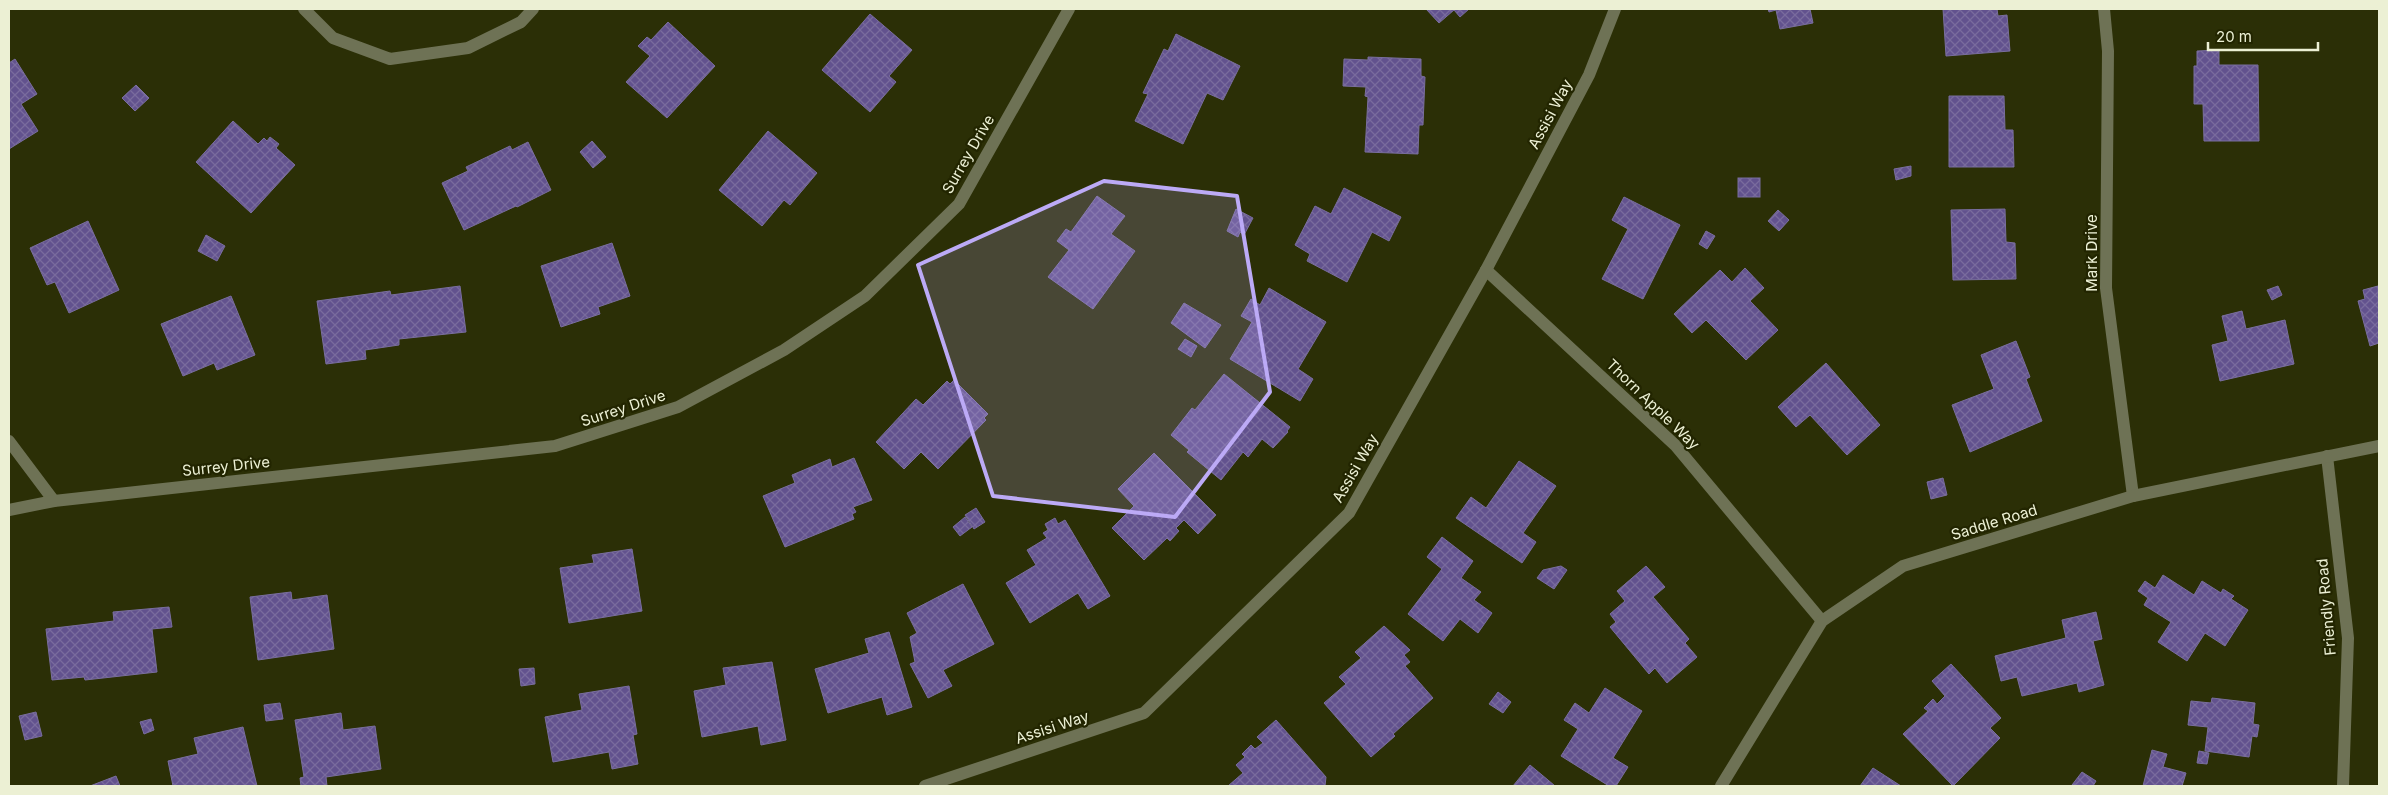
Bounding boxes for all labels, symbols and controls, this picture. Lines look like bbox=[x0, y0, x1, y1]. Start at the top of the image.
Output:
scale bar bbox=[2208, 20, 2318, 52]
text: 20 m bbox=[2216, 27, 2252, 46]
street label: Assisi Way bbox=[1524, 75, 1577, 152]
street label: Surrey Drive bbox=[938, 111, 998, 197]
street label: Mark Drive bbox=[2082, 214, 2101, 292]
street label: Thorn Apple Way bbox=[1602, 355, 1704, 454]
street label: Surrey Drive bbox=[578, 385, 668, 431]
street label: Assisi Way bbox=[1328, 430, 1383, 506]
street label: Surrey Drive bbox=[181, 452, 271, 480]
street label: Saddle Road bbox=[1949, 500, 2039, 544]
street label: Friendly Road bbox=[2312, 558, 2340, 656]
street label: Assisi Way bbox=[1013, 706, 1092, 748]

